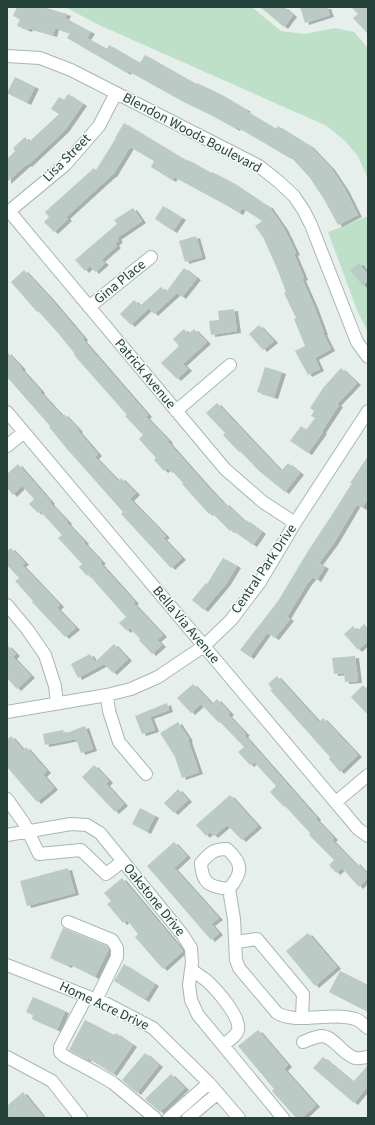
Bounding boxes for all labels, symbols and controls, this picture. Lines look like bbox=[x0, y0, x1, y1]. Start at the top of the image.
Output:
street label: Blendon Woods Boulevard bbox=[119, 88, 265, 178]
street label: Lisa Street bbox=[38, 129, 96, 187]
street label: Gina Place bbox=[90, 255, 150, 309]
street label: Patrick Avenue bbox=[110, 334, 180, 414]
street label: Central Park Drive bbox=[226, 520, 302, 618]
street label: Bella Via Avenue bbox=[148, 582, 224, 668]
street label: Oakstone Drive bbox=[118, 859, 190, 941]
street label: Home Acre Drive bbox=[56, 976, 152, 1036]

